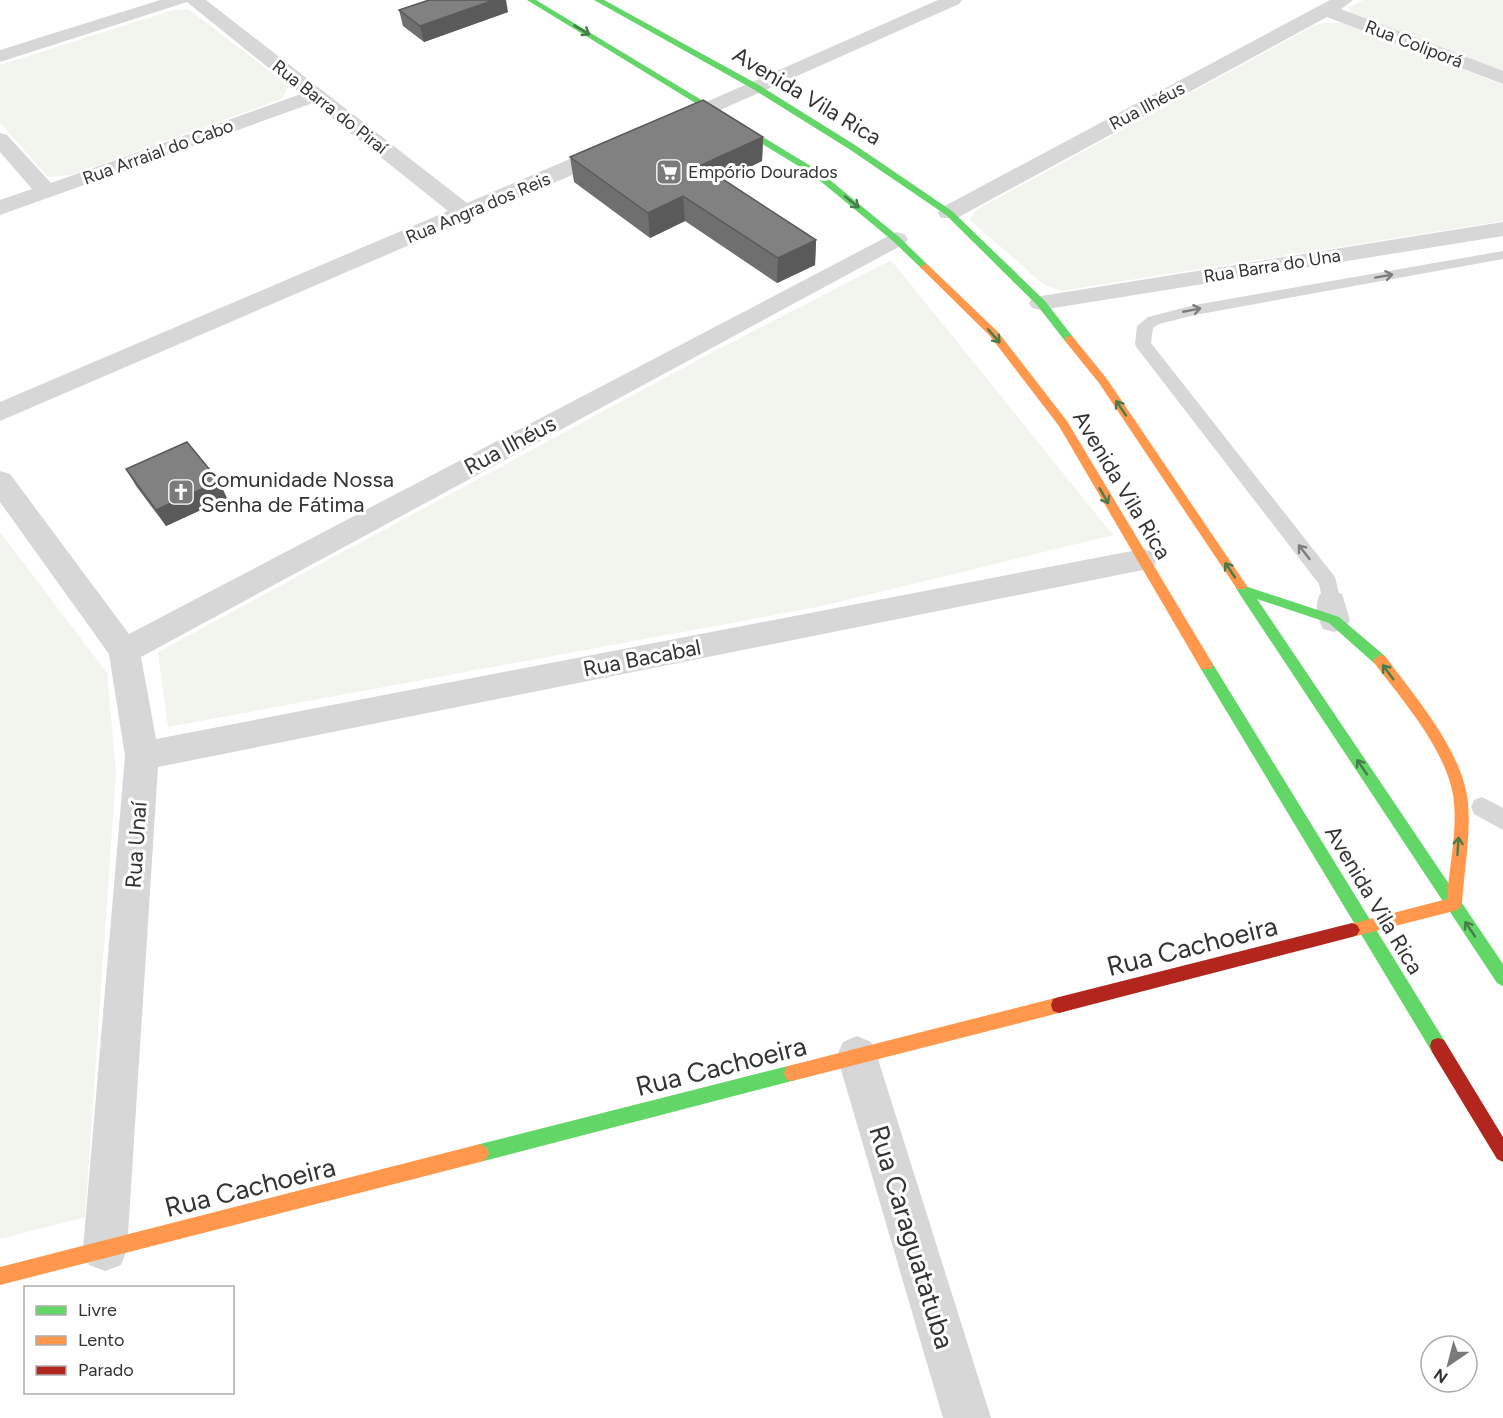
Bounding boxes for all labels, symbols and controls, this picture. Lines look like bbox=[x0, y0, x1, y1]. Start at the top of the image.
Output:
street label: Rua Coliporá bbox=[1362, 15, 1466, 73]
one-way arrow bbox=[573, 24, 590, 36]
street label: Avenida Vila Rica bbox=[728, 41, 886, 151]
street label: Rua Barra do Piraí bbox=[268, 55, 393, 159]
street label: Rua Ilhéus bbox=[1106, 77, 1188, 135]
street label: Rua Arraial do Cabo bbox=[80, 115, 236, 189]
supermarket icon: Empório Dourados bbox=[654, 157, 684, 187]
place label: Empório Dourados bbox=[688, 161, 838, 183]
street label: Rua Angra dos Reis bbox=[402, 168, 554, 248]
one-way arrow bbox=[844, 196, 860, 209]
street label: Rua Barra do Una bbox=[1202, 244, 1342, 288]
one-way arrow bbox=[1374, 270, 1393, 281]
one-way arrow bbox=[1182, 304, 1201, 316]
one-way arrow bbox=[987, 328, 1001, 343]
one-way arrow bbox=[1115, 401, 1127, 417]
street label: Avenida Vila Rica bbox=[1067, 406, 1177, 564]
street label: Rua Ilhéus bbox=[459, 410, 561, 480]
place label: Comunidade Nossa Senha de Fátima bbox=[201, 466, 394, 518]
church icon: Comunidade Nossa Senha de Fátima bbox=[166, 477, 196, 507]
one-way arrow bbox=[1099, 487, 1111, 504]
one-way arrow bbox=[1298, 544, 1311, 560]
one-way arrow bbox=[1224, 563, 1236, 579]
street label: Rua Bacabal bbox=[581, 633, 703, 683]
one-way arrow bbox=[1382, 664, 1394, 680]
one-way arrow bbox=[1356, 759, 1368, 776]
street label: Rua Unaí bbox=[120, 800, 153, 889]
street label: Avenida Vila Rica bbox=[1319, 821, 1429, 979]
one-way arrow bbox=[1453, 836, 1464, 856]
street label: Rua Cachoeira bbox=[1103, 909, 1281, 983]
one-way arrow bbox=[1464, 921, 1476, 938]
street label: Rua Cachoeira bbox=[632, 1029, 810, 1103]
street label: Rua Caraguatatuba bbox=[862, 1121, 962, 1353]
street label: Rua Cachoeira bbox=[161, 1150, 339, 1224]
legend bbox=[24, 1286, 234, 1394]
text: Livre bbox=[78, 1299, 117, 1321]
text: Lento bbox=[78, 1329, 124, 1351]
north arrow bbox=[1419, 1334, 1479, 1394]
text: Parado bbox=[78, 1359, 134, 1381]
text: N bbox=[1430, 1365, 1451, 1387]

